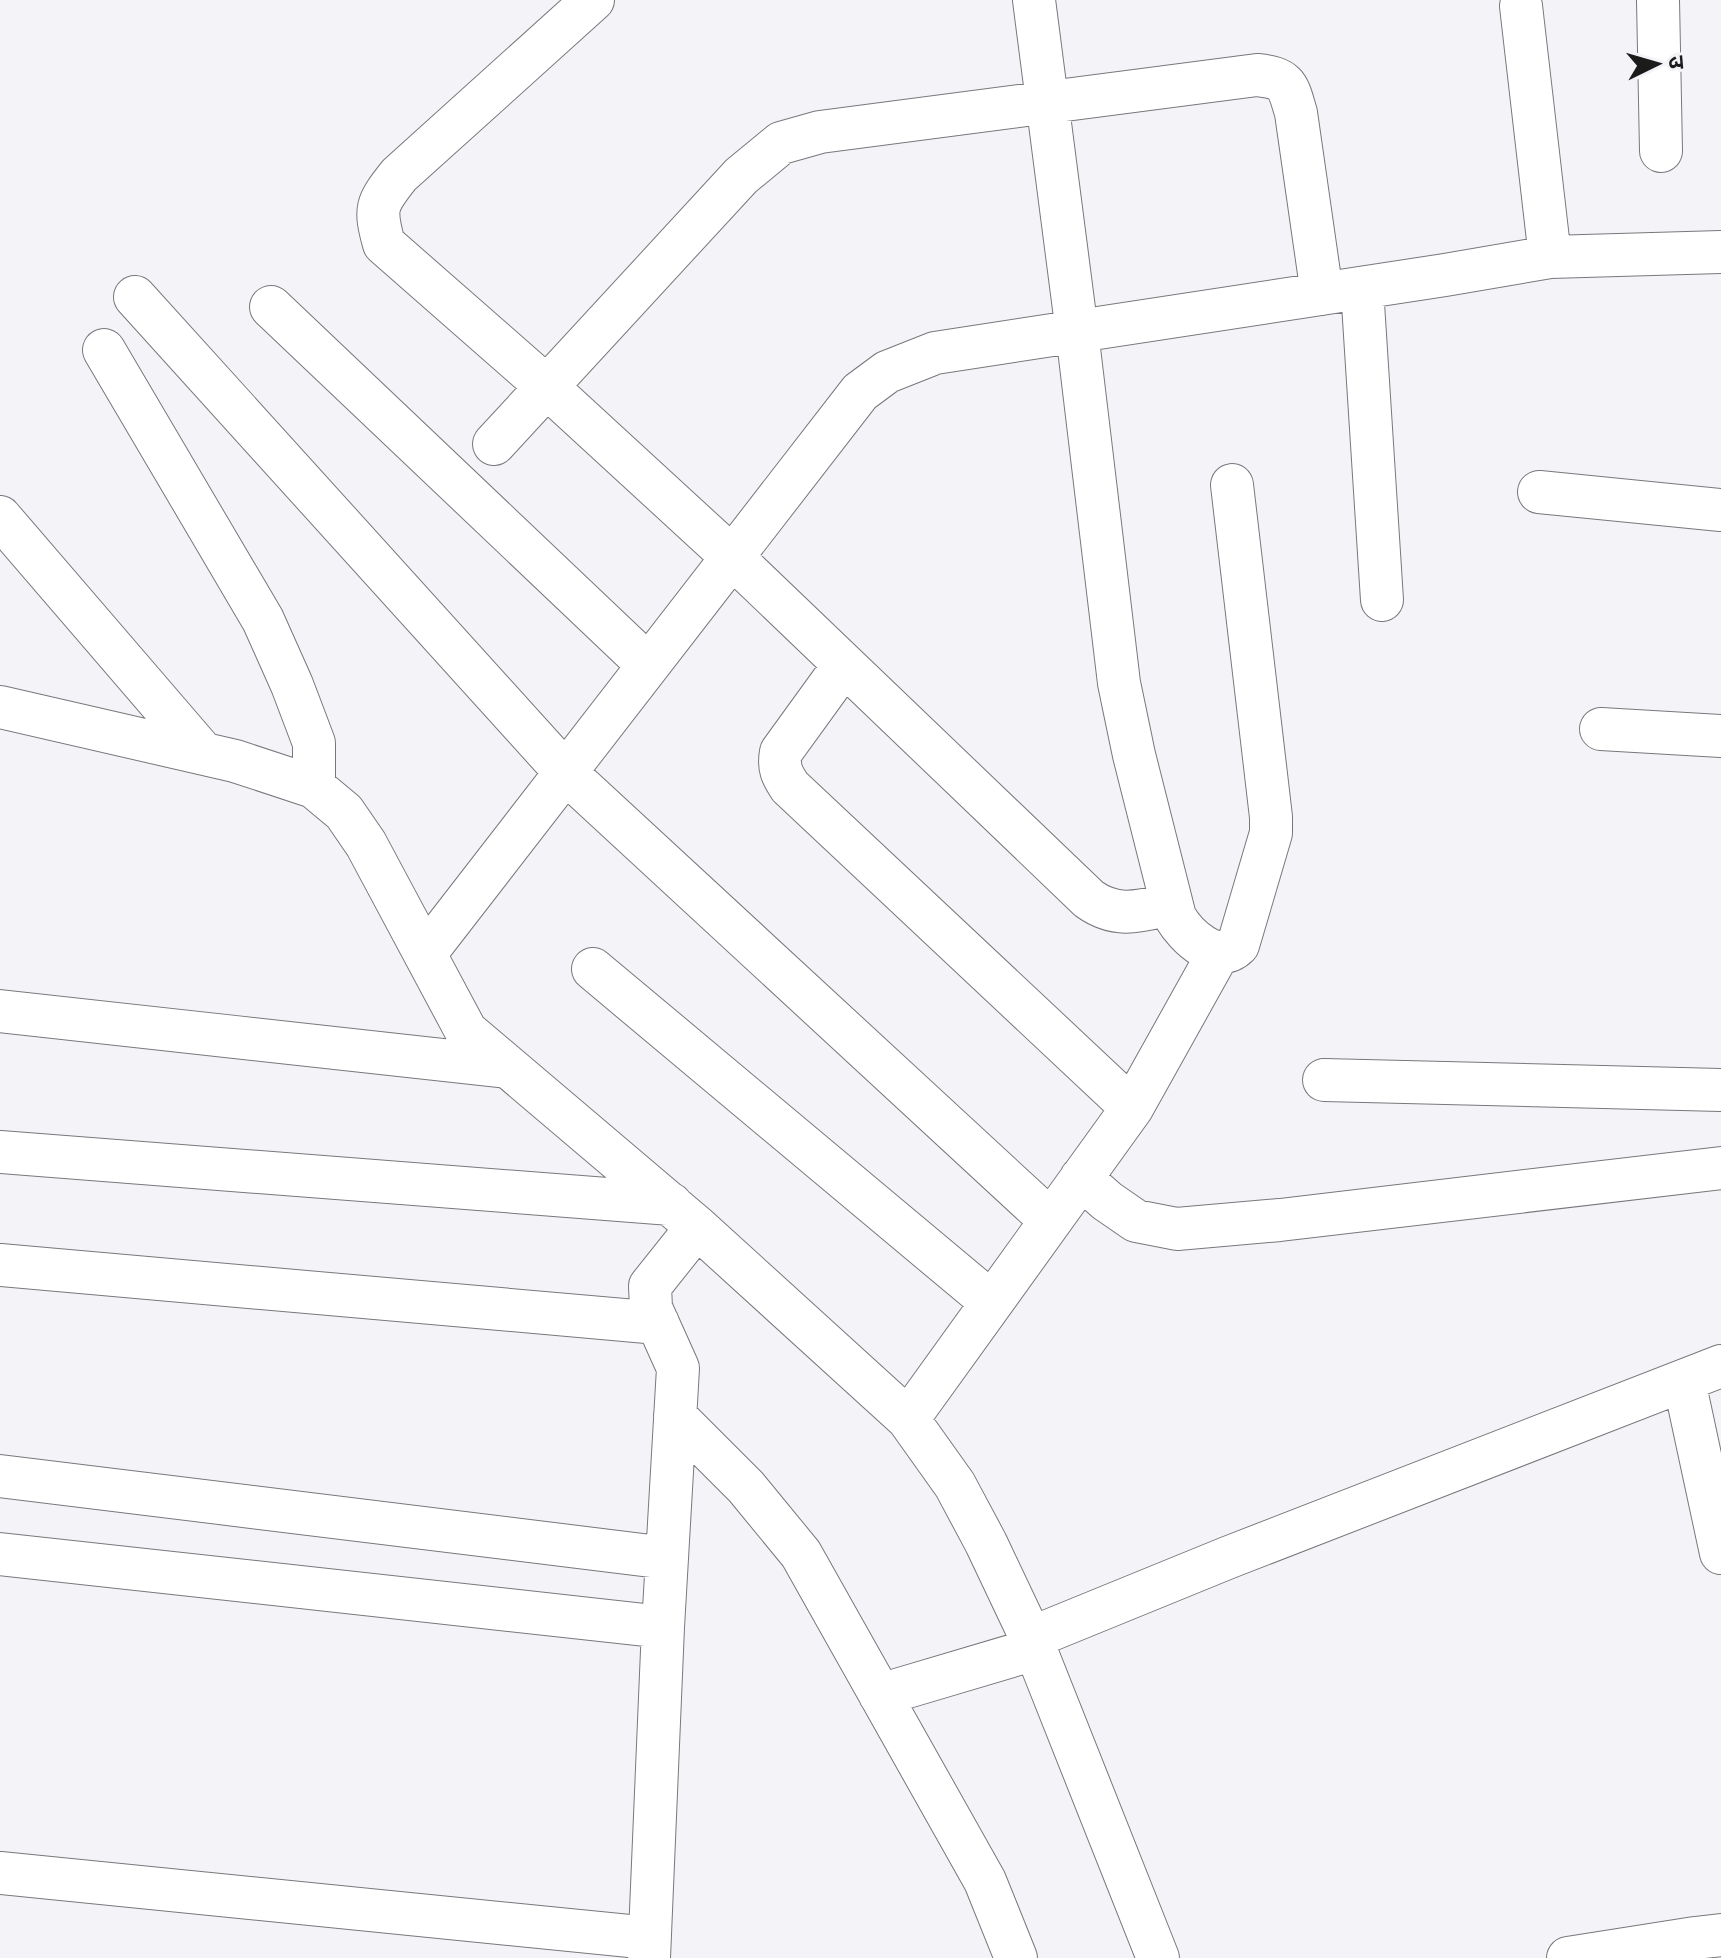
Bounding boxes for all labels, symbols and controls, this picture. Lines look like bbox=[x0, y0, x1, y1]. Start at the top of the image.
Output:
north arrow bbox=[1617, 24, 1697, 104]
text: उ bbox=[1663, 55, 1690, 71]

